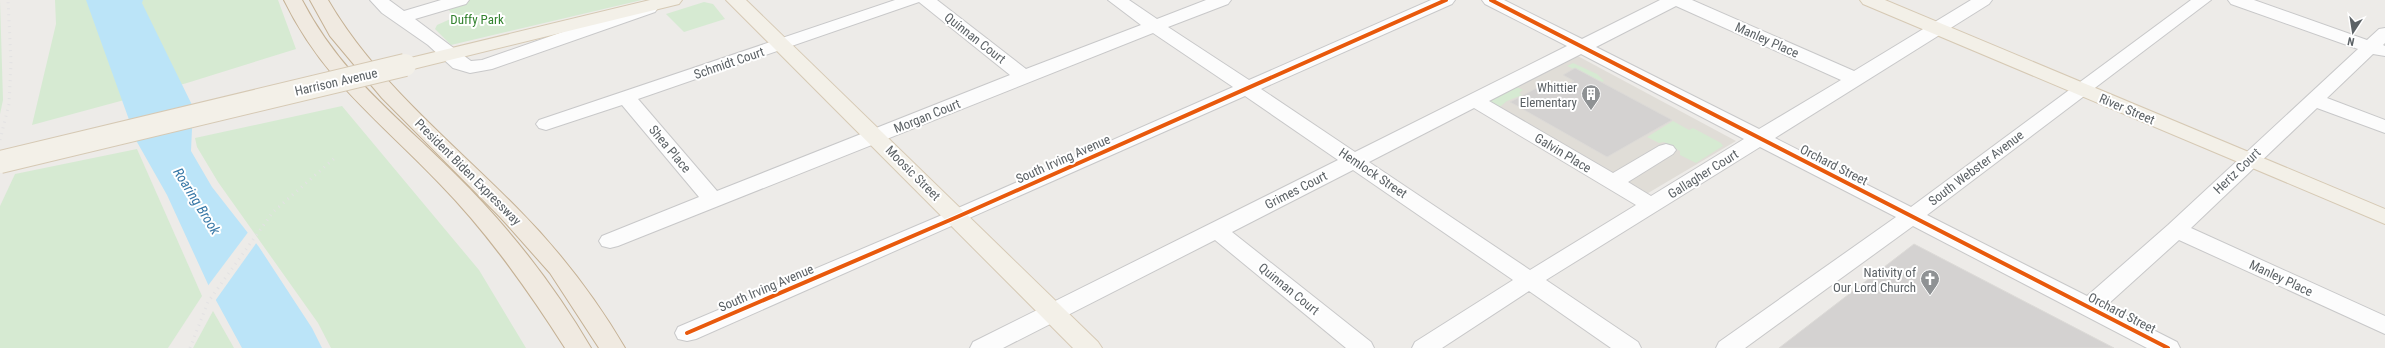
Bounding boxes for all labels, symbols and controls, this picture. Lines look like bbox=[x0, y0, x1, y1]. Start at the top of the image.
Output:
street label: Quinnan Court bbox=[941, 9, 1009, 67]
park label: Duffy Park bbox=[450, 12, 504, 27]
north arrow bbox=[2333, 12, 2373, 52]
street label: Manley Place bbox=[1733, 19, 1801, 61]
text: N bbox=[2346, 34, 2356, 48]
street label: Schmidt Court bbox=[692, 44, 766, 82]
street label: Harrison Avenue bbox=[293, 65, 379, 99]
place label: Whittier Elementary bbox=[1520, 80, 1578, 110]
building icon: Whittier Elementary bbox=[1580, 83, 1602, 111]
street label: River Street bbox=[2097, 91, 2157, 127]
street label: Morgan Court bbox=[892, 96, 963, 136]
street label: President Biden Expressway bbox=[412, 116, 525, 229]
street label: Shea Place bbox=[646, 122, 694, 176]
street label: South Webster Avenue bbox=[1926, 127, 2026, 209]
street label: Galvin Place bbox=[1532, 130, 1594, 176]
street label: South Irving Avenue bbox=[1014, 131, 1112, 187]
street label: Orchard Street bbox=[1798, 142, 1870, 189]
street label: Moosic Street bbox=[883, 143, 944, 204]
street label: Hemlock Street bbox=[1336, 145, 1410, 201]
street label: Hertz Court bbox=[2210, 145, 2264, 197]
street label: Gallagher Court bbox=[1665, 146, 1741, 202]
water label: Roaring Brook bbox=[170, 165, 224, 238]
street label: Grimes Court bbox=[1262, 168, 1330, 212]
street label: Manley Place bbox=[2247, 257, 2315, 299]
street label: Quinnan Court bbox=[1256, 260, 1322, 318]
street label: South Irving Avenue bbox=[716, 261, 816, 315]
place label: Nativity of Our Lord Church bbox=[1833, 265, 1916, 295]
church icon: Nativity of Our Lord Church bbox=[1919, 268, 1941, 296]
street label: Orchard Street bbox=[2086, 290, 2158, 337]

